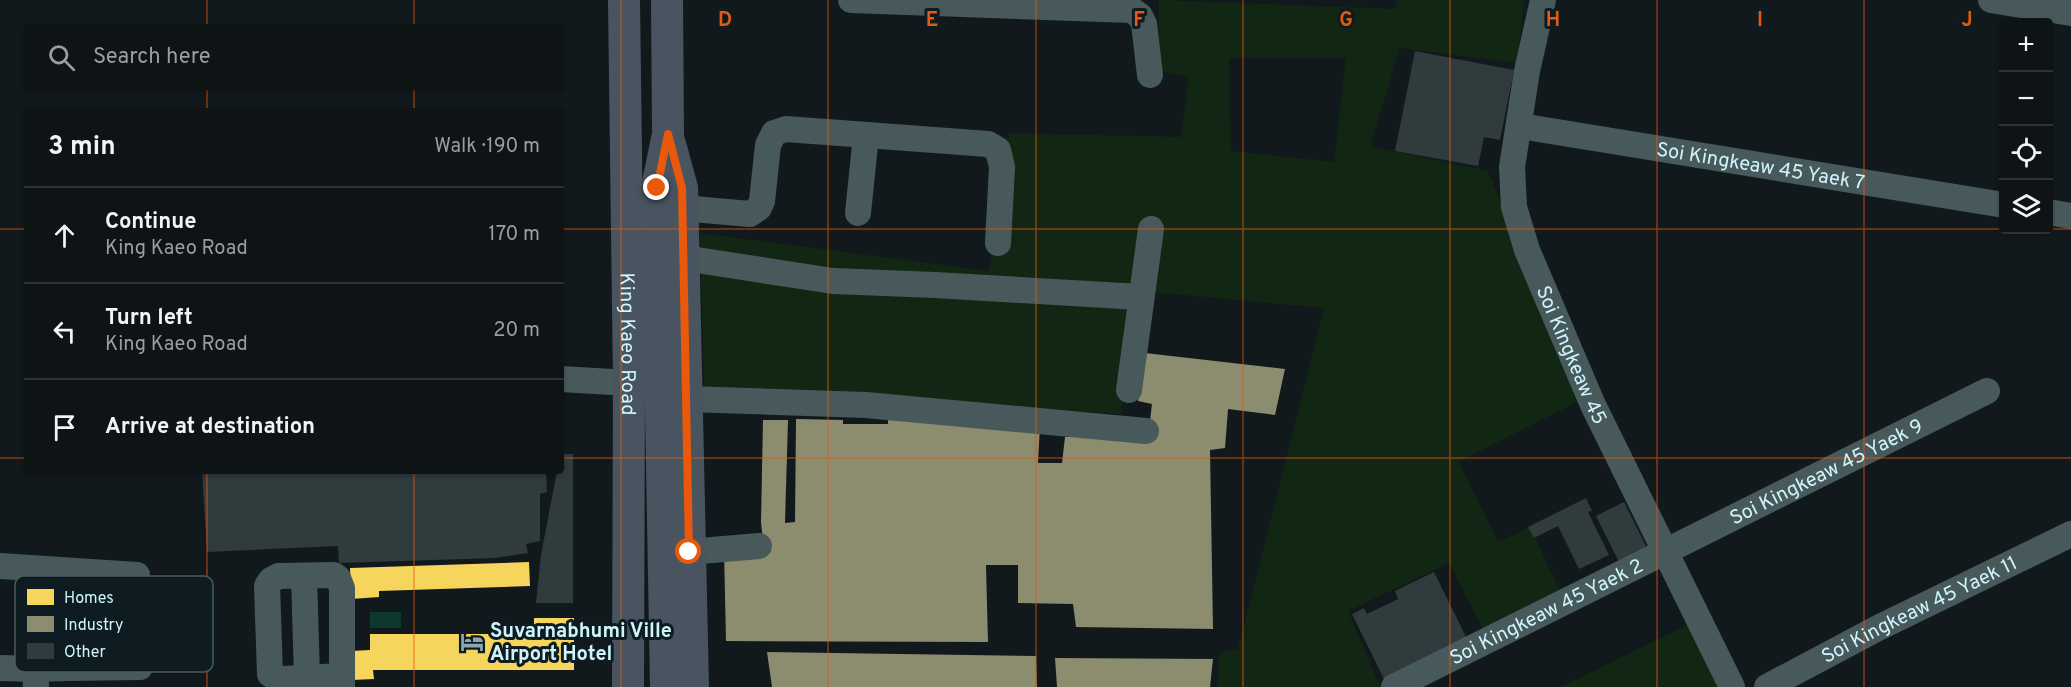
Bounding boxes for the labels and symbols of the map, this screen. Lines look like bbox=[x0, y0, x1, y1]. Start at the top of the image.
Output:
text: D bbox=[718, 8, 732, 34]
text: E bbox=[926, 8, 938, 34]
text: F bbox=[1133, 8, 1145, 34]
text: G bbox=[1339, 8, 1353, 34]
text: H bbox=[1546, 8, 1560, 34]
text: I bbox=[1757, 8, 1763, 34]
text: J bbox=[1961, 8, 1973, 34]
street label: Soi Kingkeaw 45 Yaek 7 bbox=[1655, 137, 1866, 197]
route end bbox=[643, 174, 669, 200]
street label: King Kaeo Road bbox=[613, 272, 640, 415]
street label: Soi Kingkeaw 45 bbox=[1529, 282, 1612, 429]
street label: Soi Kingkeaw 45 Yaek 9 bbox=[1726, 414, 1928, 532]
route start bbox=[675, 538, 701, 564]
street label: Soi Kingkeaw 45 Yaek 11 bbox=[1818, 551, 2022, 671]
street label: Soi Kingkeaw 45 Yaek 2 bbox=[1446, 554, 1648, 672]
legend bbox=[15, 576, 213, 672]
text: Homes bbox=[64, 589, 114, 609]
text: Industry bbox=[64, 616, 123, 636]
place label: Suvarnabhumi Ville Airport Hotel bbox=[490, 619, 672, 668]
hotel icon: Suvarnabhumi Ville Airport Hotel bbox=[459, 629, 485, 655]
text: Other bbox=[64, 643, 106, 663]

